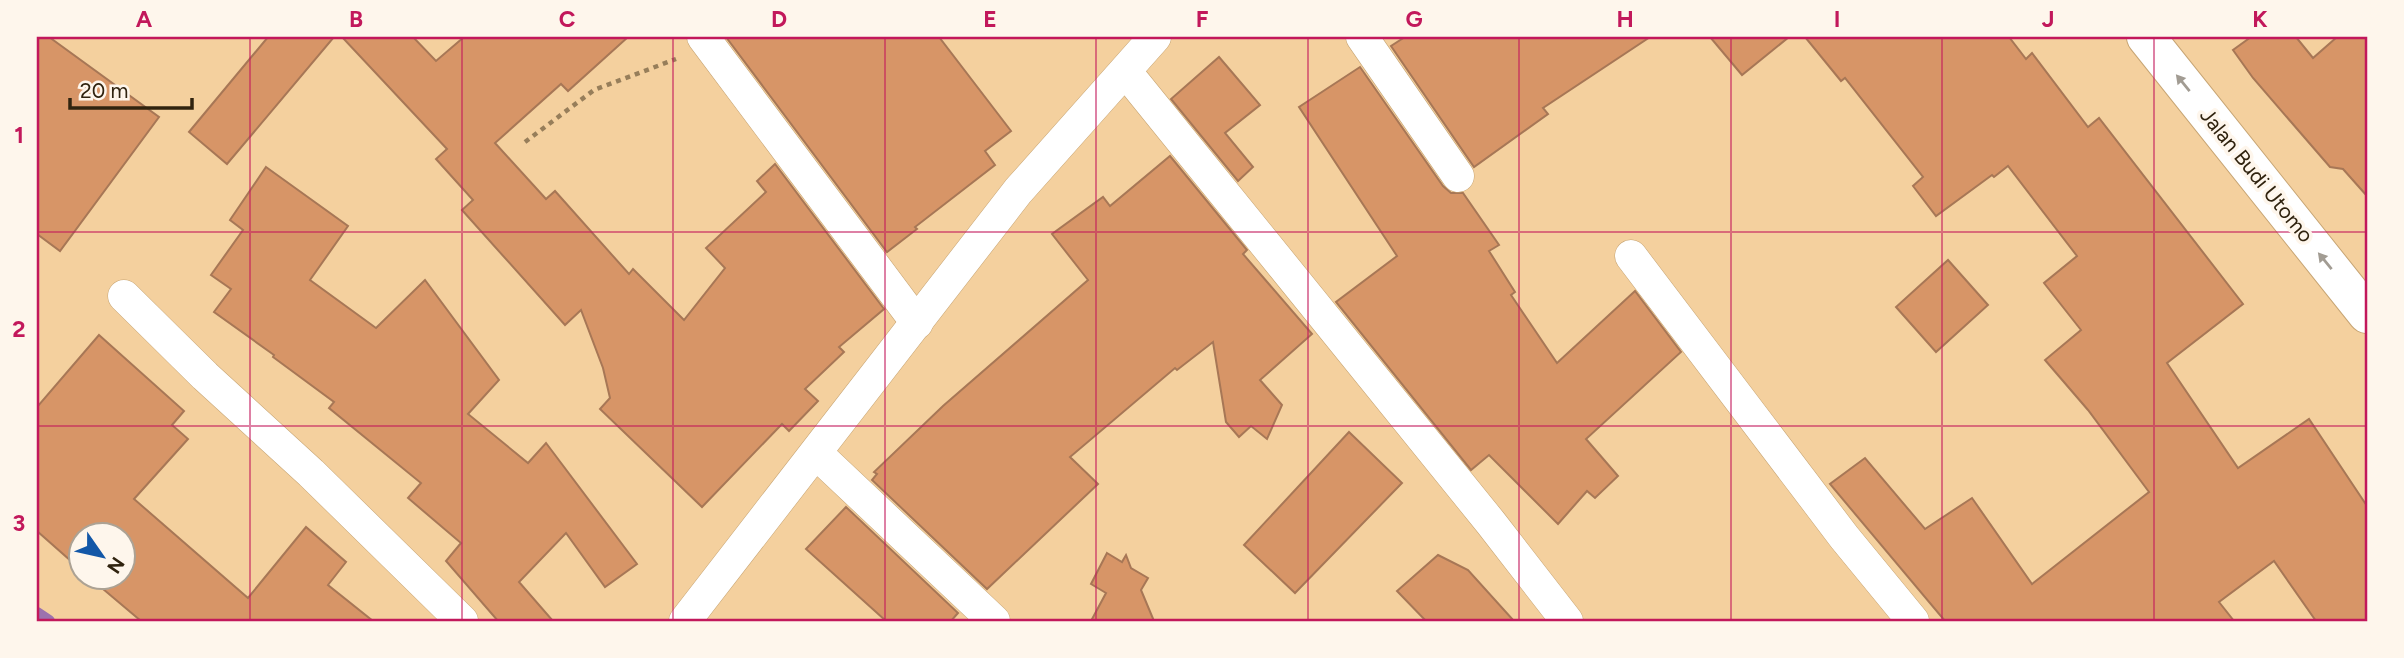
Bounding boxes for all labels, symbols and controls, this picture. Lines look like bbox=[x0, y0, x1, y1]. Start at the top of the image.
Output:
text: A bbox=[136, 5, 153, 33]
text: B bbox=[349, 5, 363, 33]
text: C bbox=[559, 5, 576, 33]
text: D bbox=[771, 5, 787, 33]
text: E bbox=[983, 5, 997, 33]
text: F bbox=[1196, 5, 1209, 33]
text: G bbox=[1405, 5, 1423, 33]
text: H bbox=[1616, 5, 1634, 33]
text: I bbox=[1834, 5, 1840, 33]
text: J bbox=[2042, 5, 2054, 33]
text: K bbox=[2252, 5, 2268, 33]
scale bar bbox=[70, 66, 192, 110]
one-way arrow bbox=[2176, 74, 2190, 92]
text: 20 m bbox=[80, 78, 128, 103]
street label: Jalan Budi Utomo bbox=[2195, 103, 2319, 247]
text: 1 bbox=[14, 121, 24, 149]
one-way arrow bbox=[2317, 252, 2332, 270]
text: 2 bbox=[12, 315, 26, 343]
text: 3 bbox=[13, 509, 25, 537]
north arrow bbox=[66, 522, 136, 592]
text: N bbox=[102, 553, 129, 578]

